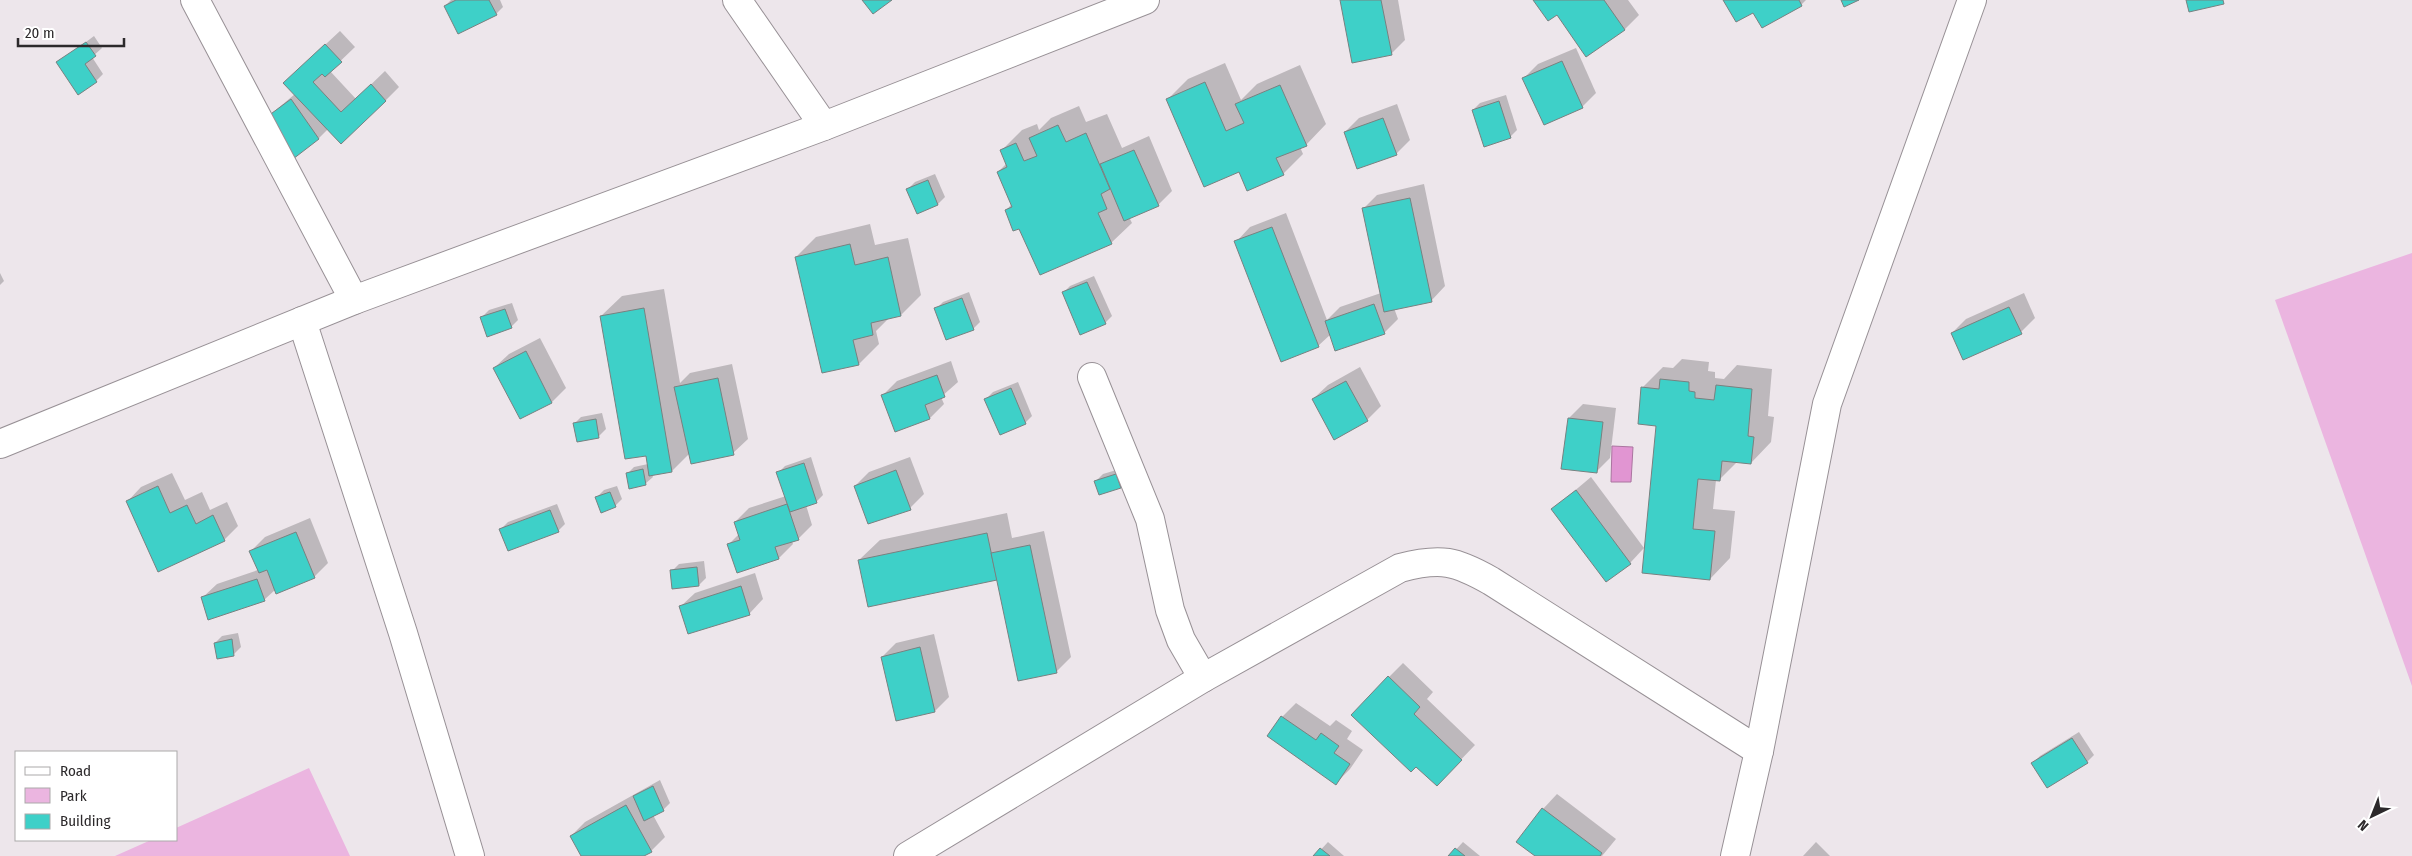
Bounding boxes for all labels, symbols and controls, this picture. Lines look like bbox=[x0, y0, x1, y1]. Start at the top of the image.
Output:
scale bar bbox=[18, 15, 124, 47]
text: 20 m bbox=[25, 24, 55, 42]
legend bbox=[15, 751, 178, 841]
text: Road bbox=[60, 762, 91, 780]
text: Park bbox=[60, 787, 87, 805]
north arrow bbox=[2347, 791, 2397, 841]
text: Building bbox=[60, 812, 111, 830]
text: N bbox=[2355, 816, 2372, 834]

